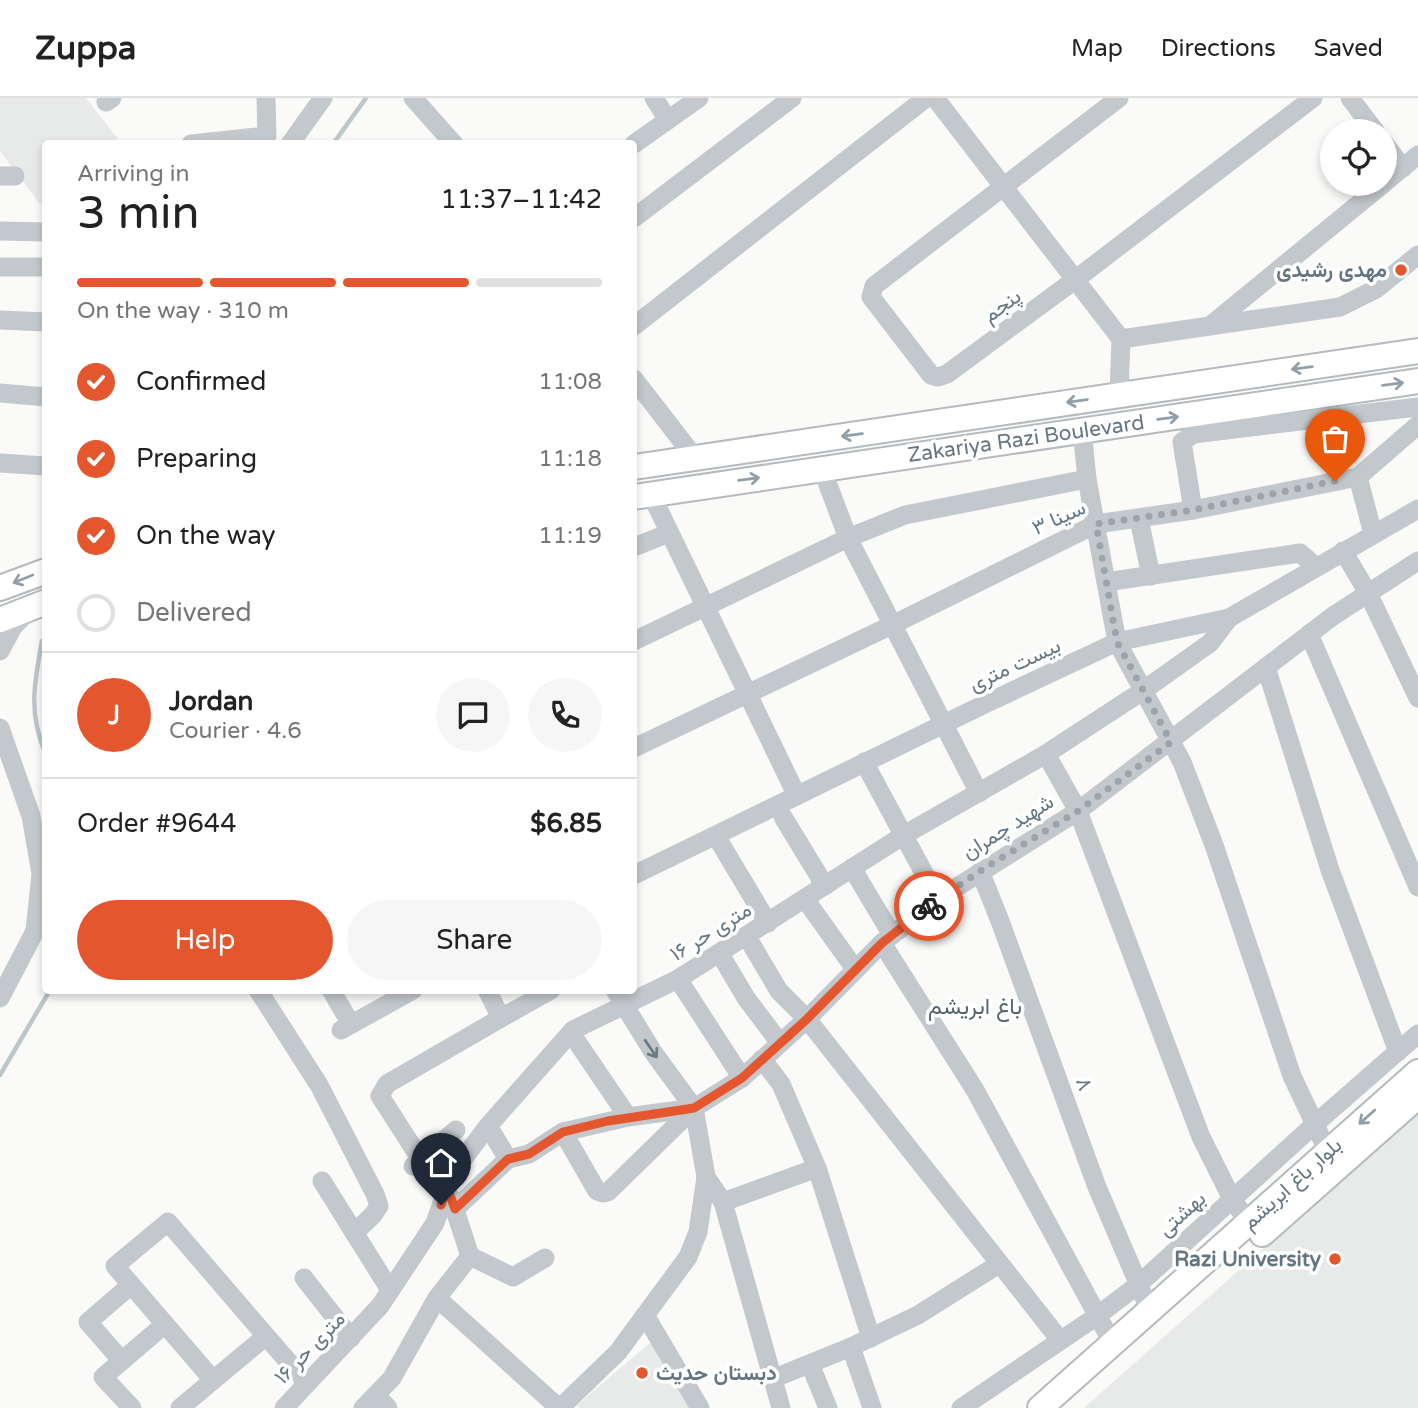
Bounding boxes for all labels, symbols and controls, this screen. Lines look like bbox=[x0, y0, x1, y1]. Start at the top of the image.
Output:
text: Zuppa bbox=[35, 29, 136, 68]
text: Map bbox=[1071, 34, 1123, 63]
text: Directions bbox=[1161, 34, 1276, 63]
text: Saved bbox=[1314, 34, 1383, 63]
map controls bbox=[1320, 119, 1397, 196]
button: locate bbox=[1320, 119, 1397, 196]
text: Arriving in bbox=[77, 160, 190, 188]
text: 11:37–11:42 bbox=[441, 184, 602, 215]
text: 3 min bbox=[77, 186, 200, 241]
place label: مهدی رشیدی bbox=[1276, 258, 1387, 283]
marker: مهدی رشیدی bbox=[1393, 262, 1409, 278]
street label: پنجم bbox=[978, 284, 1027, 329]
text: On the way · 310 m bbox=[77, 297, 289, 325]
one-way arrow bbox=[1291, 362, 1314, 375]
icon: check bbox=[77, 363, 115, 401]
text: Confirmed bbox=[136, 366, 266, 397]
text: 11:08 bbox=[538, 368, 602, 396]
one-way arrow bbox=[1382, 377, 1404, 390]
one-way arrow bbox=[1066, 395, 1089, 408]
pin bbox=[1305, 409, 1365, 481]
street label: Zakariya Razi Boulevard bbox=[906, 410, 1146, 468]
one-way arrow bbox=[1157, 411, 1179, 424]
icon: bag bbox=[1316, 420, 1354, 458]
one-way arrow bbox=[841, 428, 864, 441]
icon: check bbox=[77, 440, 115, 478]
text: Preparing bbox=[136, 443, 257, 474]
text: 11:18 bbox=[538, 445, 602, 473]
one-way arrow bbox=[738, 472, 760, 485]
street label: سینا ۳ bbox=[1028, 495, 1090, 541]
icon: check bbox=[77, 517, 115, 555]
text: On the way bbox=[136, 520, 276, 551]
text: 11:19 bbox=[538, 522, 602, 550]
one-way arrow bbox=[12, 573, 34, 586]
text: Delivered bbox=[136, 597, 252, 628]
street label: بیست متری bbox=[965, 633, 1065, 697]
button: chat bbox=[436, 678, 510, 752]
button: phone bbox=[528, 678, 602, 752]
text: Jordan bbox=[169, 686, 253, 717]
text: J bbox=[108, 700, 120, 731]
text: Courier · 4.6 bbox=[169, 717, 302, 745]
street label: شهید چمران bbox=[958, 789, 1059, 866]
text: Order #9644 bbox=[77, 808, 237, 839]
text: $6.85 bbox=[530, 808, 602, 839]
courier bbox=[894, 871, 964, 941]
icon: bike bbox=[910, 887, 948, 925]
street label: ۱۶ متری حر bbox=[666, 897, 756, 967]
button: Help bbox=[77, 900, 333, 980]
button: Share bbox=[347, 900, 602, 980]
district label: باغ ابریشم bbox=[928, 993, 1022, 1022]
one-way arrow bbox=[644, 1039, 658, 1058]
street label: ۸ bbox=[1070, 1074, 1098, 1094]
one-way arrow bbox=[1359, 1109, 1376, 1126]
pin bbox=[411, 1133, 471, 1205]
street label: بلوار باغ ابریشم bbox=[1237, 1133, 1348, 1236]
icon: home bbox=[422, 1144, 460, 1182]
street label: بهشتی bbox=[1153, 1186, 1211, 1242]
place label: Razi University bbox=[1174, 1247, 1322, 1272]
marker: Razi University bbox=[1327, 1251, 1343, 1267]
street label: ۱۶ متری حر bbox=[269, 1307, 351, 1389]
place label: دبستان حدیث bbox=[656, 1361, 777, 1386]
marker: دبستان حدیث bbox=[634, 1365, 650, 1381]

